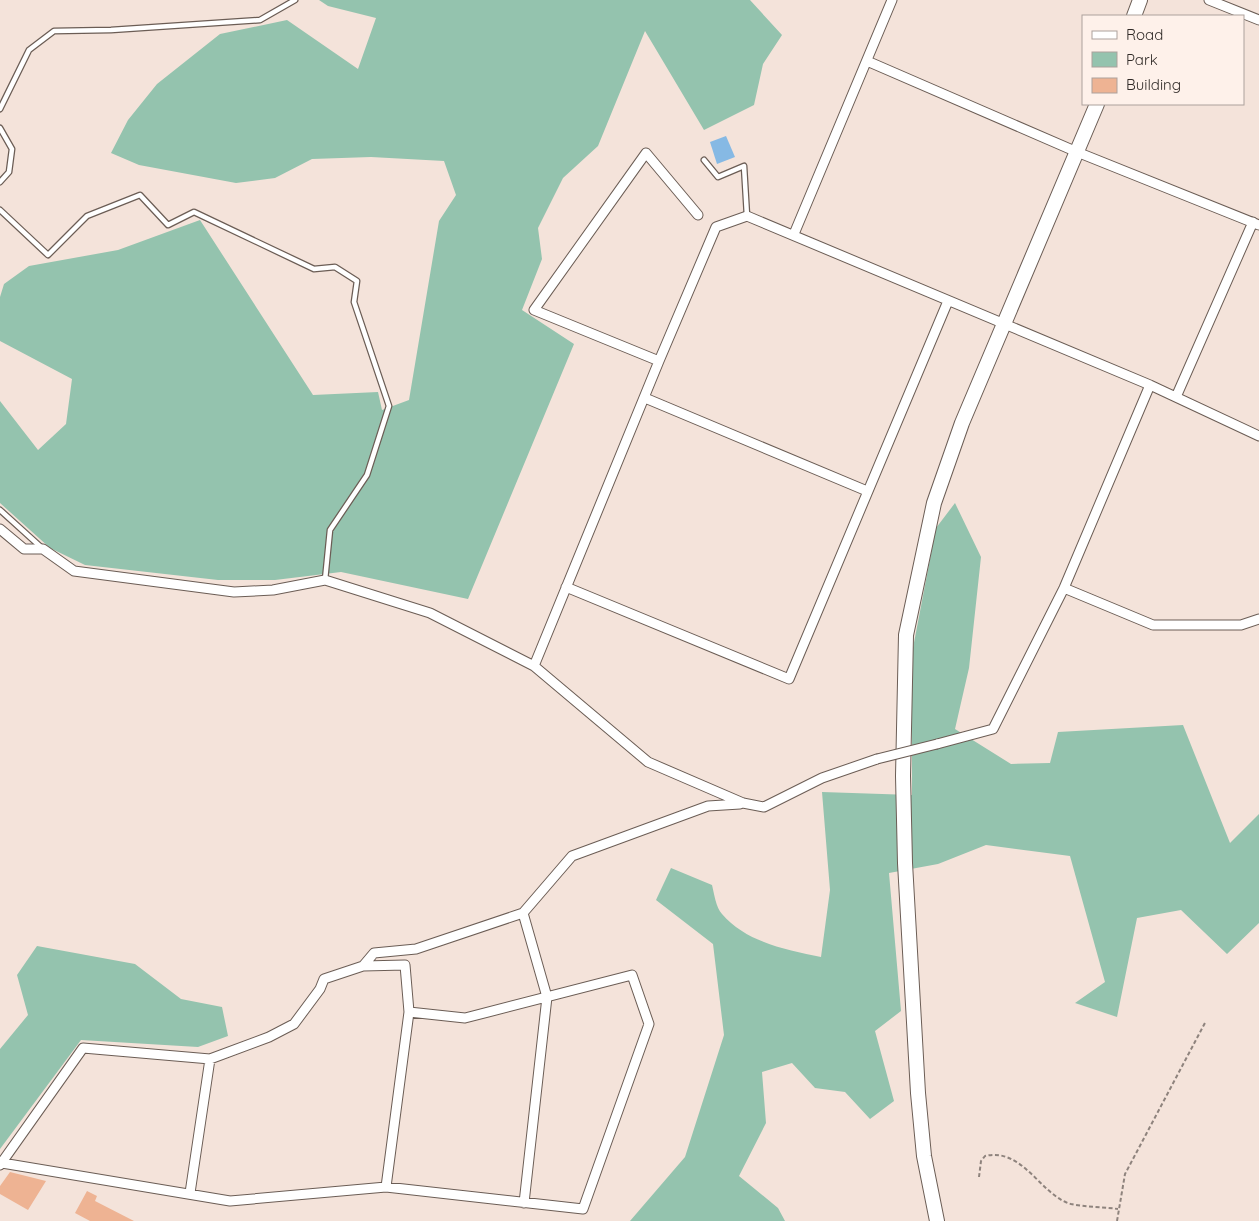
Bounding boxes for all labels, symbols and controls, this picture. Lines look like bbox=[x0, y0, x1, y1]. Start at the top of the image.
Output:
legend bbox=[1082, 15, 1244, 105]
text: Road bbox=[1126, 25, 1163, 44]
text: Park bbox=[1126, 50, 1158, 69]
text: Building bbox=[1126, 75, 1181, 94]

